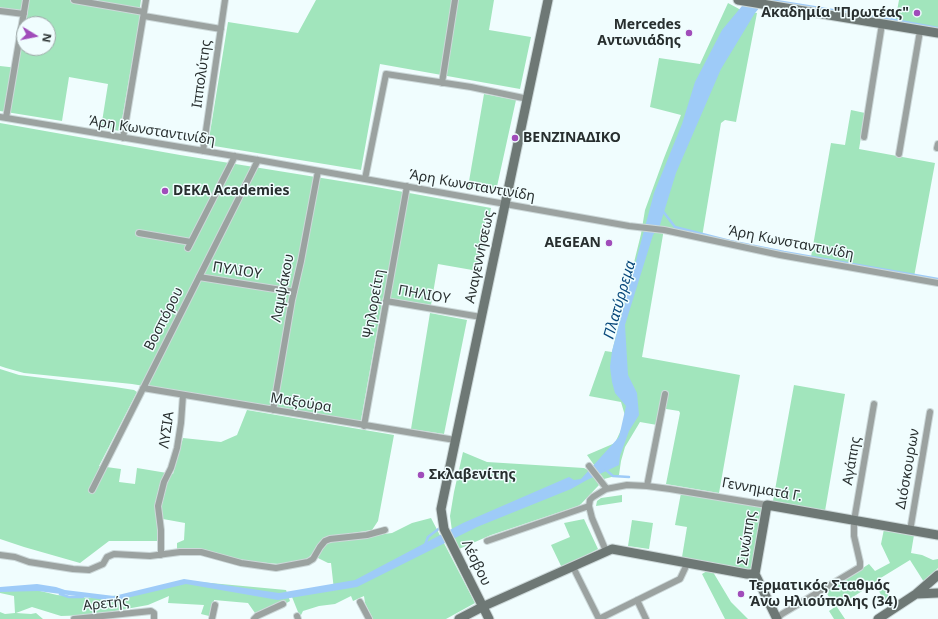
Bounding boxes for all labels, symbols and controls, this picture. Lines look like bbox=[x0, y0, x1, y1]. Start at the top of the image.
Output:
place label: Ακαδημία "Πρωτέας" bbox=[761, 5, 909, 21]
marker: Ακαδημία "Πρωτέας" bbox=[912, 8, 922, 18]
north arrow bbox=[16, 16, 56, 56]
place label: Mercedes Αντωνιάδης bbox=[597, 17, 681, 50]
marker: Mercedes Αντωνιάδης bbox=[684, 28, 694, 38]
text: N bbox=[39, 32, 55, 44]
street label: Ιππολύτης bbox=[189, 39, 215, 109]
street label: Άρη Κωνσταντινίδη bbox=[88, 113, 216, 149]
place label: ΒΕΝΖΙΝΑΔΙΚΟ bbox=[523, 130, 621, 146]
marker: ΒΕΝΖΙΝΑΔΙΚΟ bbox=[510, 133, 520, 143]
street label: Άρη Κωνσταντινίδη bbox=[408, 167, 536, 205]
place label: DEKA Academies bbox=[173, 183, 289, 199]
marker: DEKA Academies bbox=[160, 186, 170, 196]
street label: Αναγεννήσεως bbox=[462, 209, 498, 305]
street label: Άρη Κωνσταντινίδη bbox=[727, 223, 855, 263]
place label: AEGEAN bbox=[544, 235, 601, 251]
marker: AEGEAN bbox=[604, 238, 614, 248]
street label: Λαμψάκου bbox=[268, 252, 298, 324]
street label: ΠΥΛΙΟΥ bbox=[211, 259, 263, 283]
water label: Πλατύρρεμα bbox=[600, 259, 640, 341]
street label: Ψηλορείτη bbox=[360, 268, 388, 340]
street label: ΠΗΛΙΟΥ bbox=[397, 282, 451, 308]
street label: Βοσπόρου bbox=[141, 285, 187, 353]
street label: Μαξούρα bbox=[269, 390, 333, 416]
street label: ΛΥΣΙΑ bbox=[156, 410, 178, 450]
street label: Διόσκουρων bbox=[893, 428, 923, 510]
street label: Αγάπης bbox=[839, 435, 865, 487]
place label: Σκλαβενίτης bbox=[429, 467, 516, 483]
marker: Σκλαβενίτης bbox=[416, 470, 426, 480]
street label: Γεννηματά Γ. bbox=[721, 475, 803, 505]
street label: Σινώπης bbox=[734, 510, 760, 566]
street label: Λέσβου bbox=[458, 537, 494, 589]
place label: Τερματικός Σταθμός Άνω Ηλιούπολης (34) bbox=[749, 578, 897, 610]
marker: Τερματικός Σταθμός Άνω Ηλιούπολης (34) bbox=[736, 589, 746, 599]
street label: Αρετής bbox=[82, 593, 130, 615]

